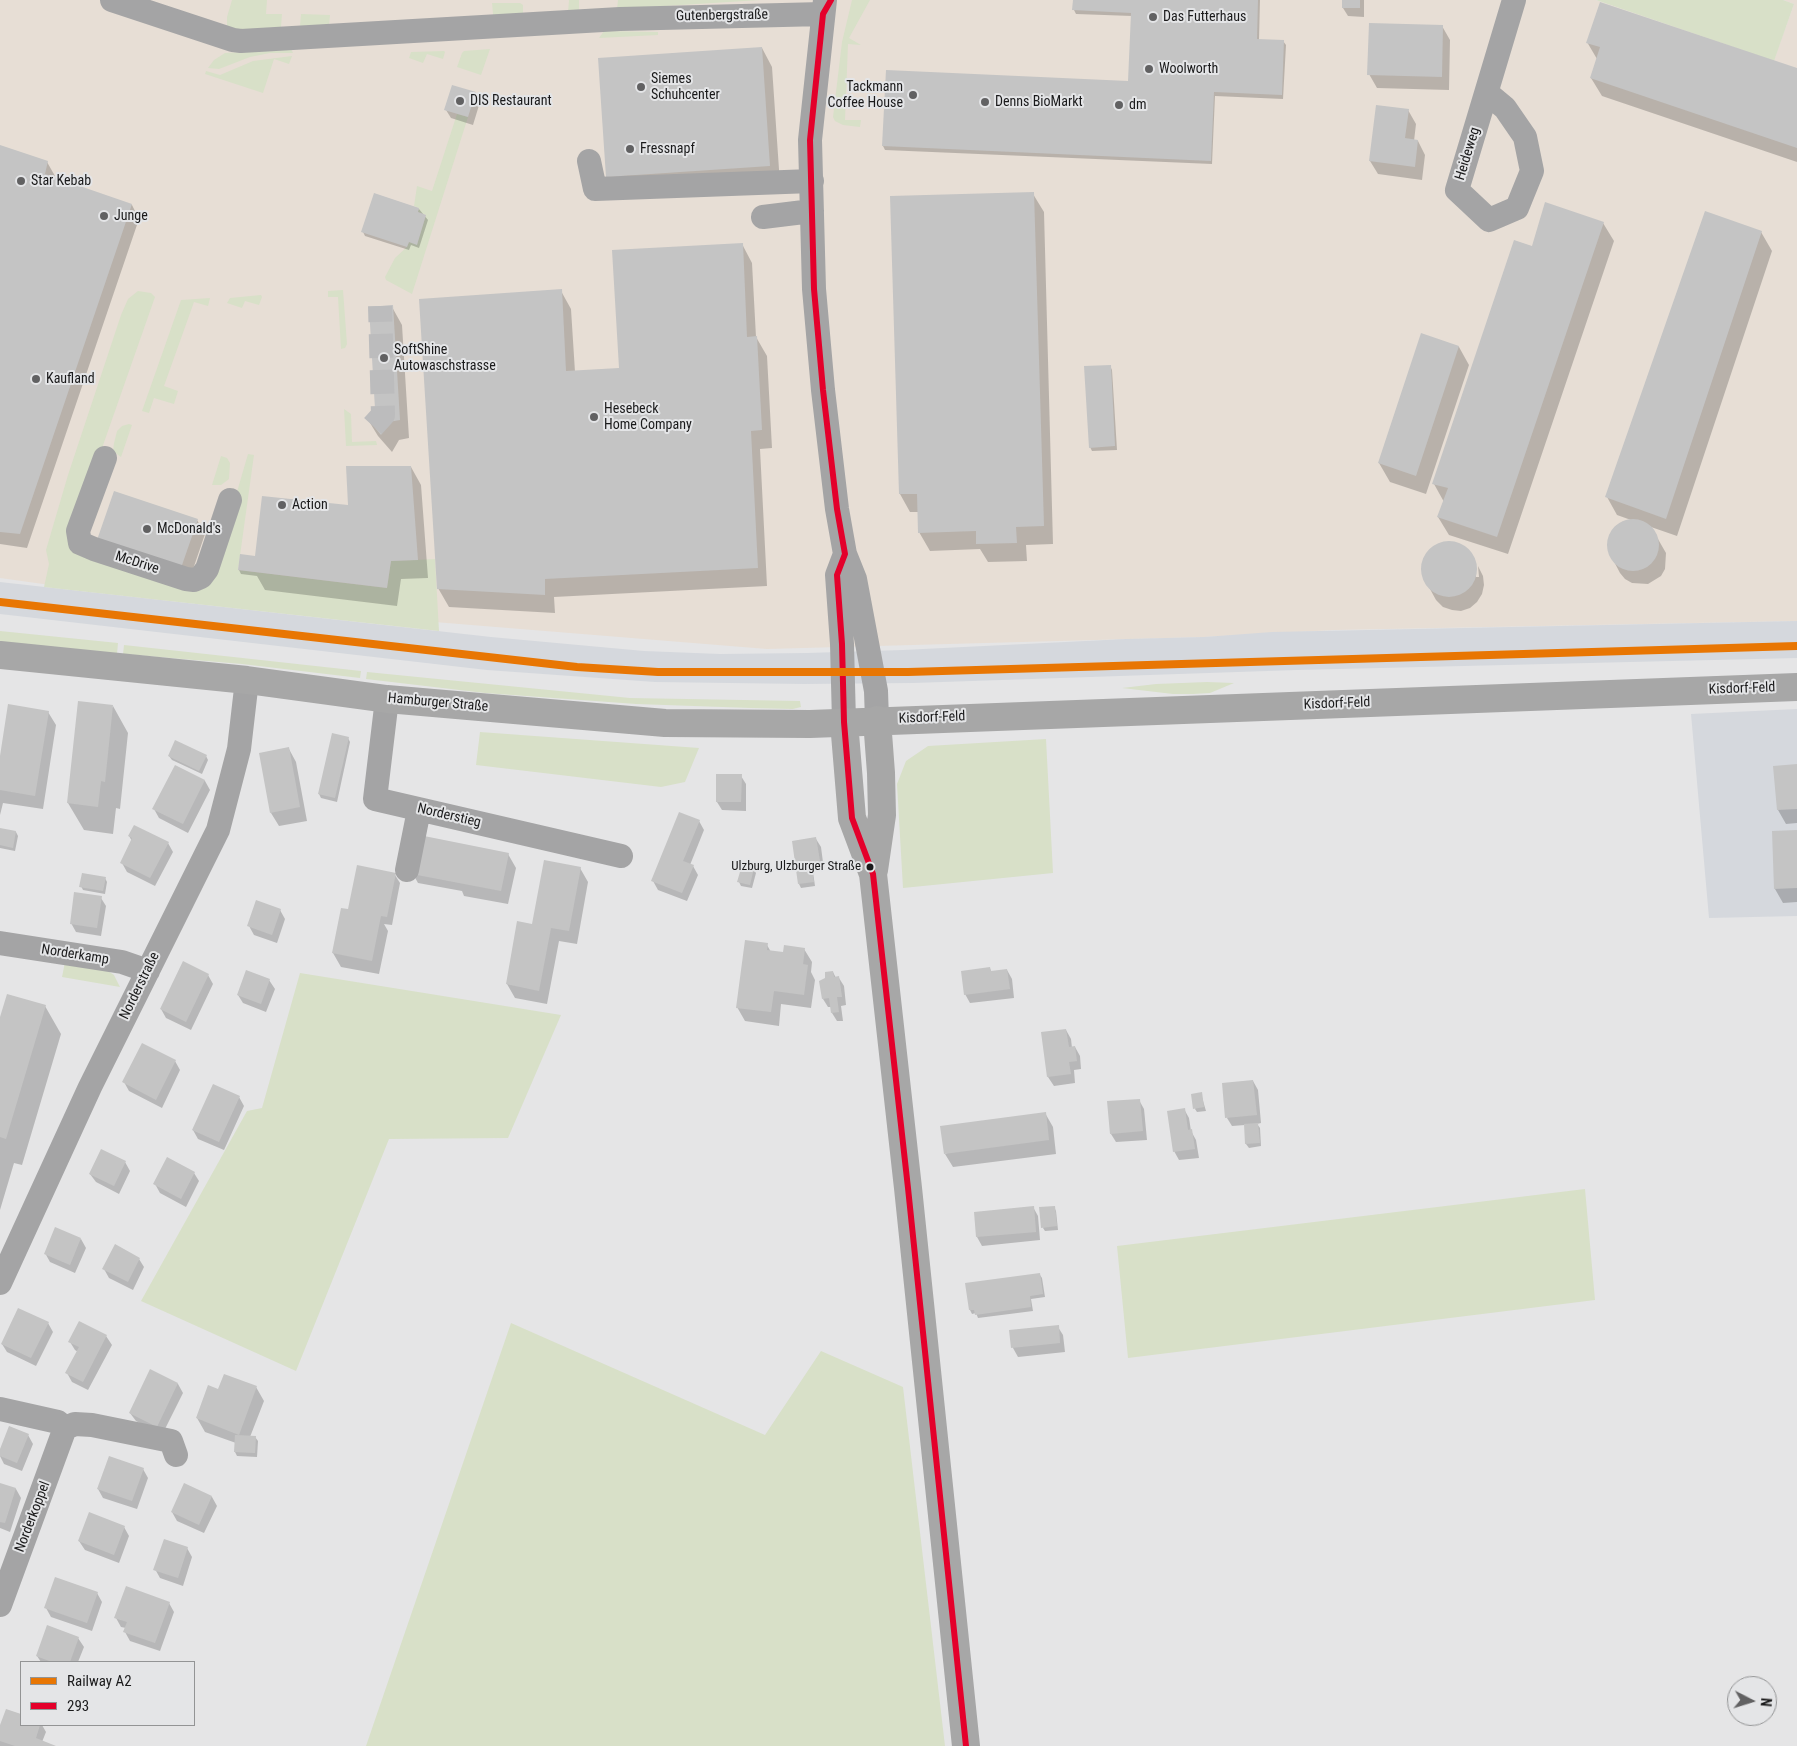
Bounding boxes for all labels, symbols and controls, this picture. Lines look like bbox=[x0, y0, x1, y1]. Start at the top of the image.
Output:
street label: Gutenbergstraße bbox=[676, 7, 768, 25]
place label: Das Futterhaus bbox=[1163, 9, 1246, 25]
marker: Das Futterhaus bbox=[1147, 11, 1159, 23]
place label: Woolworth bbox=[1159, 61, 1218, 77]
marker: Woolworth bbox=[1143, 63, 1155, 75]
place label: Siemes Schuhcenter bbox=[651, 71, 720, 104]
place label: Tackmann Coffee House bbox=[828, 79, 903, 111]
marker: Siemes Schuhcenter bbox=[635, 81, 647, 93]
marker: Tackmann Coffee House bbox=[907, 89, 919, 101]
place label: DIS Restaurant bbox=[470, 93, 552, 109]
place label: Denns BioMarkt bbox=[995, 94, 1083, 110]
marker: DIS Restaurant bbox=[454, 95, 466, 107]
marker: Denns BioMarkt bbox=[979, 96, 991, 108]
place label: dm bbox=[1129, 97, 1146, 113]
marker: dm bbox=[1113, 99, 1125, 111]
street label: Heideweg bbox=[1452, 125, 1484, 183]
place label: Fressnapf bbox=[640, 141, 695, 157]
marker: Fressnapf bbox=[624, 143, 636, 155]
place label: Star Kebab bbox=[31, 173, 91, 189]
marker: Star Kebab bbox=[15, 175, 27, 187]
place label: Junge bbox=[114, 208, 148, 224]
marker: Junge bbox=[98, 210, 110, 222]
place label: SoftShine Autowaschstrasse bbox=[394, 342, 496, 374]
marker: SoftShine Autowaschstrasse bbox=[378, 352, 390, 364]
place label: Kaufland bbox=[46, 371, 95, 387]
marker: Kaufland bbox=[30, 373, 42, 385]
place label: Hesebeck Home Company bbox=[604, 401, 692, 434]
marker: Hesebeck Home Company bbox=[588, 411, 600, 423]
place label: Action bbox=[292, 497, 328, 513]
marker: Action bbox=[276, 499, 288, 511]
place label: McDonald's bbox=[157, 521, 221, 537]
marker: McDonald's bbox=[141, 523, 153, 535]
street label: McDrive bbox=[113, 548, 161, 578]
street label: Kisdorf-Feld bbox=[1708, 679, 1776, 699]
street label: Hamburger Straße bbox=[387, 690, 489, 716]
street label: Kisdorf-Feld bbox=[1303, 694, 1371, 714]
street label: Kisdorf-Feld bbox=[898, 708, 966, 728]
street label: Norderstieg bbox=[416, 801, 482, 831]
place label: Ulzburg, Ulzburger Straße bbox=[731, 859, 861, 875]
marker: Ulzburg, Ulzburger Straße bbox=[865, 862, 875, 872]
street label: Norderkamp bbox=[40, 941, 110, 969]
street label: Norderstraße bbox=[117, 950, 163, 1022]
street label: Norderkoppel bbox=[12, 1479, 54, 1555]
legend bbox=[20, 1661, 195, 1726]
text: Railway A2 bbox=[67, 1672, 132, 1690]
north arrow bbox=[1727, 1676, 1777, 1726]
text: 293 bbox=[67, 1697, 89, 1715]
text: N bbox=[1758, 1697, 1774, 1707]

